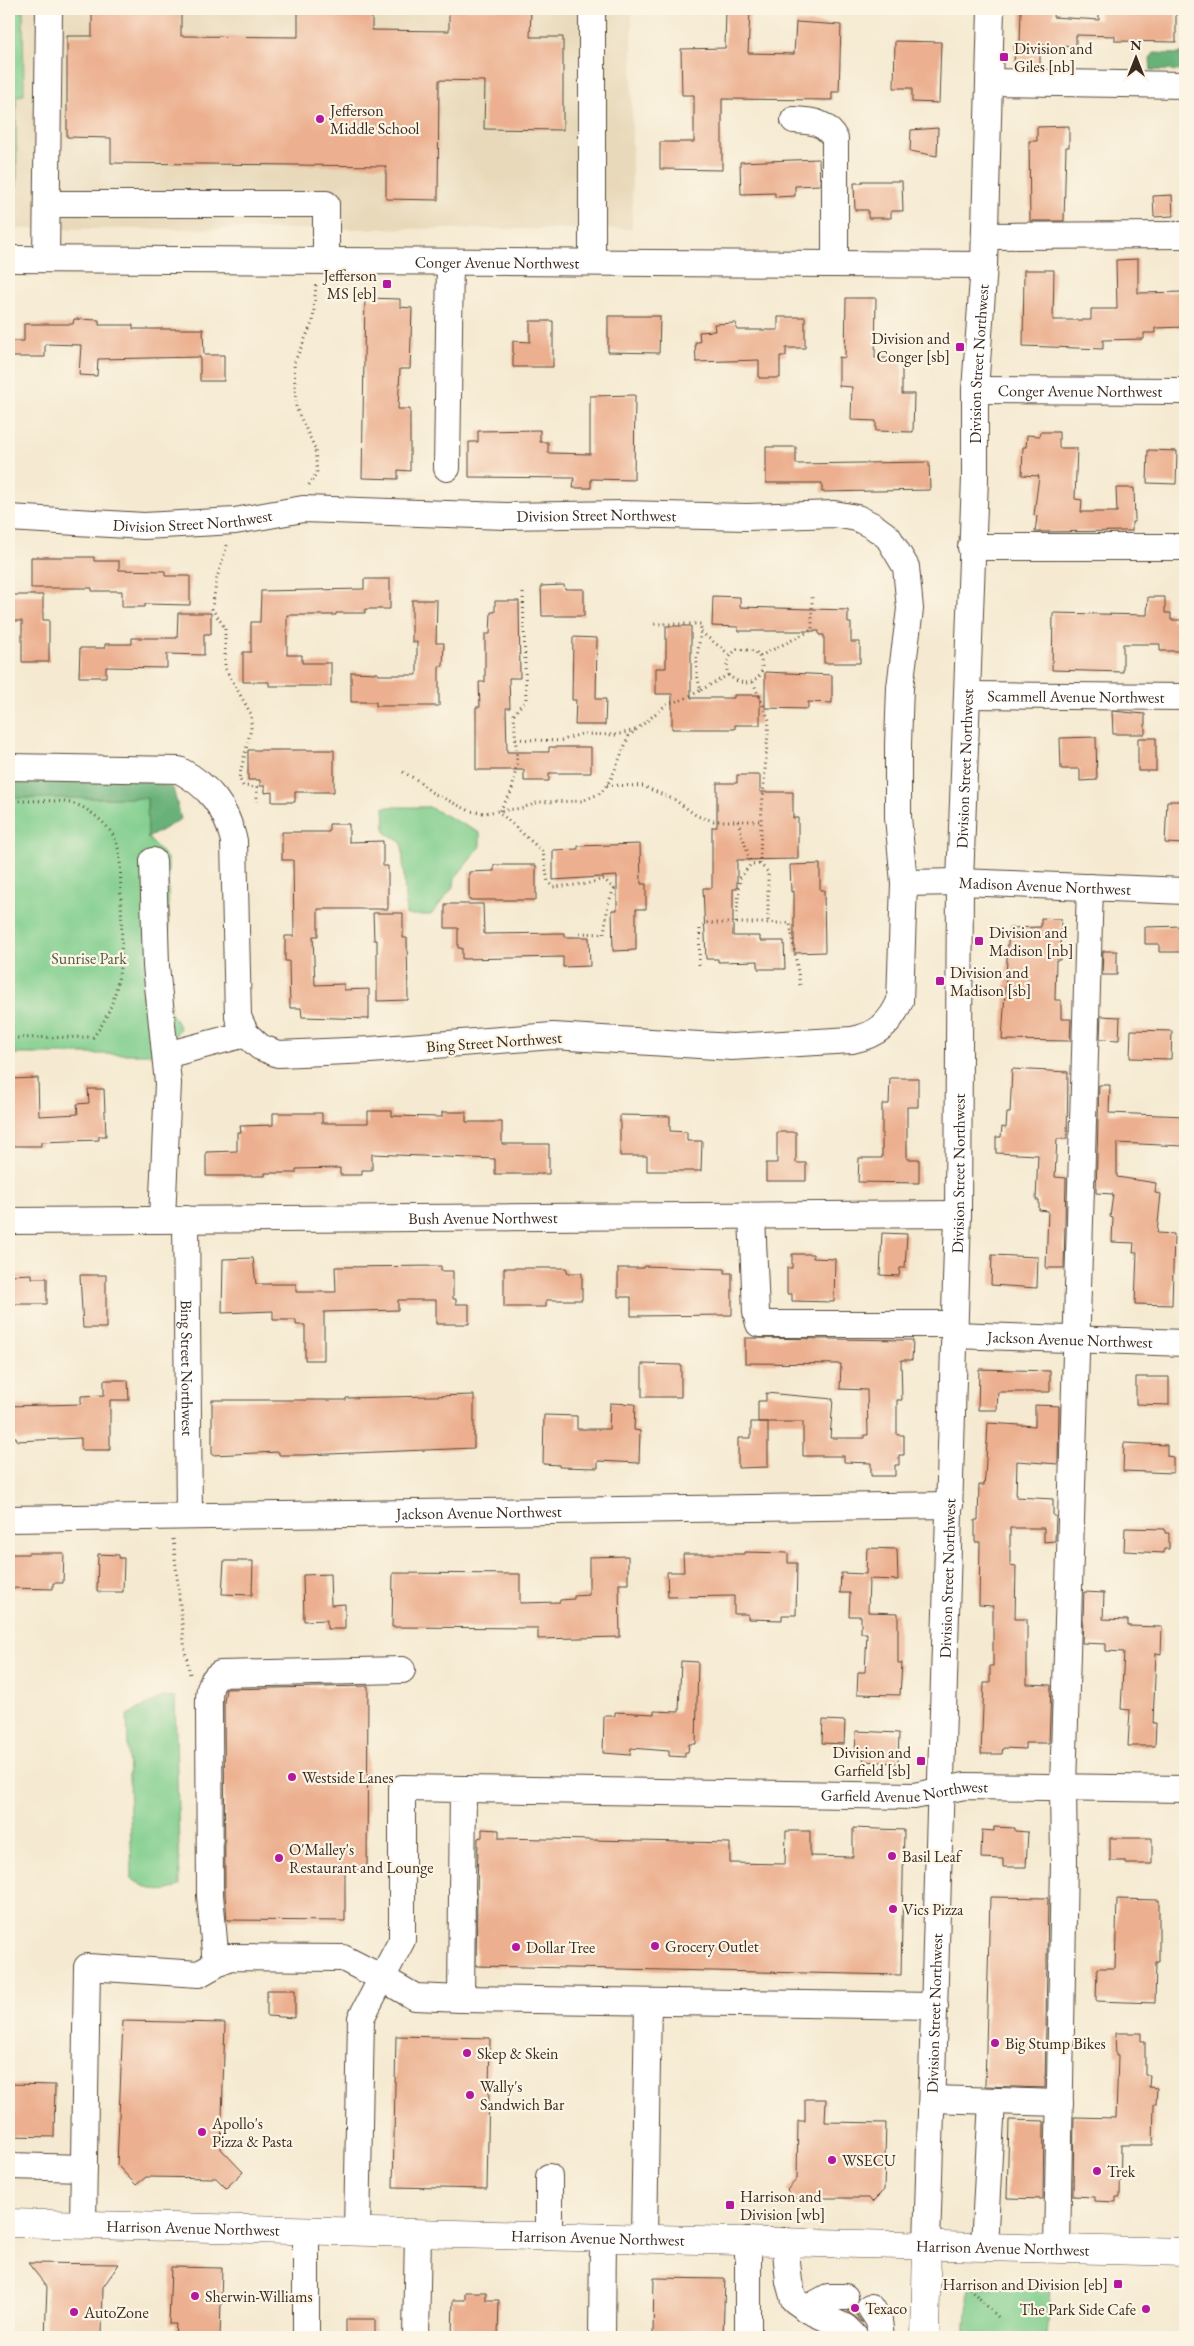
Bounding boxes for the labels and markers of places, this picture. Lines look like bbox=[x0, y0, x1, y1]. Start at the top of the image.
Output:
place label: Division and Giles [nb] bbox=[1014, 38, 1093, 77]
marker: Division and Giles [nb] bbox=[998, 51, 1010, 63]
place label: Jefferson Middle School bbox=[328, 100, 420, 139]
marker: Jefferson Middle School bbox=[314, 113, 326, 125]
place label: Jefferson MS [eb] bbox=[321, 265, 378, 304]
marker: Jefferson MS [eb] bbox=[381, 278, 393, 290]
place label: Division and Conger [sb] bbox=[872, 328, 951, 367]
marker: Division and Conger [sb] bbox=[954, 341, 966, 353]
place label: Division and Madison [nb] bbox=[989, 922, 1074, 961]
marker: Division and Madison [nb] bbox=[973, 935, 985, 947]
place label: Division and Madison [sb] bbox=[950, 962, 1031, 1001]
marker: Division and Madison [sb] bbox=[934, 975, 946, 987]
place label: Division and Garfield [sb] bbox=[833, 1742, 912, 1781]
marker: Division and Garfield [sb] bbox=[915, 1755, 927, 1767]
place label: Westside Lanes bbox=[302, 1767, 394, 1788]
marker: Westside Lanes bbox=[286, 1771, 298, 1783]
place label: O'Malley's Restaurant and Lounge bbox=[289, 1839, 434, 1878]
place label: Basil Leaf bbox=[902, 1846, 963, 1867]
marker: Basil Leaf bbox=[886, 1850, 898, 1862]
marker: O'Malley's Restaurant and Lounge bbox=[273, 1852, 285, 1864]
place label: Vics Pizza bbox=[903, 1899, 964, 1920]
marker: Vics Pizza bbox=[887, 1903, 899, 1915]
place label: Grocery Outlet bbox=[665, 1936, 759, 1957]
place label: Dollar Tree bbox=[526, 1937, 595, 1958]
marker: Grocery Outlet bbox=[649, 1940, 661, 1952]
marker: Dollar Tree bbox=[510, 1941, 522, 1953]
place label: Big Stump Bikes bbox=[1005, 2033, 1106, 2054]
marker: Big Stump Bikes bbox=[989, 2037, 1001, 2049]
place label: Skep & Skein bbox=[477, 2043, 559, 2064]
marker: Skep & Skein bbox=[461, 2047, 473, 2059]
place label: Wally's Sandwich Bar bbox=[480, 2076, 565, 2115]
marker: Wally's Sandwich Bar bbox=[464, 2089, 476, 2101]
place label: Apollo's Pizza & Pasta bbox=[211, 2113, 293, 2152]
marker: Apollo's Pizza & Pasta bbox=[196, 2126, 208, 2138]
place label: WSECU bbox=[842, 2150, 896, 2171]
marker: WSECU bbox=[826, 2154, 838, 2166]
place label: Trek bbox=[1107, 2161, 1136, 2182]
marker: Trek bbox=[1091, 2165, 1103, 2177]
place label: Harrison and Division [wb] bbox=[740, 2186, 825, 2225]
marker: Harrison and Division [wb] bbox=[724, 2199, 736, 2211]
place label: Harrison and Division [eb] bbox=[943, 2274, 1108, 2295]
marker: Harrison and Division [eb] bbox=[1112, 2278, 1124, 2290]
place label: Sherwin-Williams bbox=[205, 2286, 313, 2307]
marker: Sherwin-Williams bbox=[189, 2290, 201, 2302]
place label: Texaco bbox=[865, 2298, 907, 2319]
place label: The Park Side Cafe bbox=[1020, 2299, 1136, 2320]
place label: AutoZone bbox=[83, 2302, 149, 2323]
marker: Texaco bbox=[849, 2302, 861, 2314]
marker: The Park Side Cafe bbox=[1140, 2303, 1152, 2315]
marker: AutoZone bbox=[68, 2306, 80, 2318]

